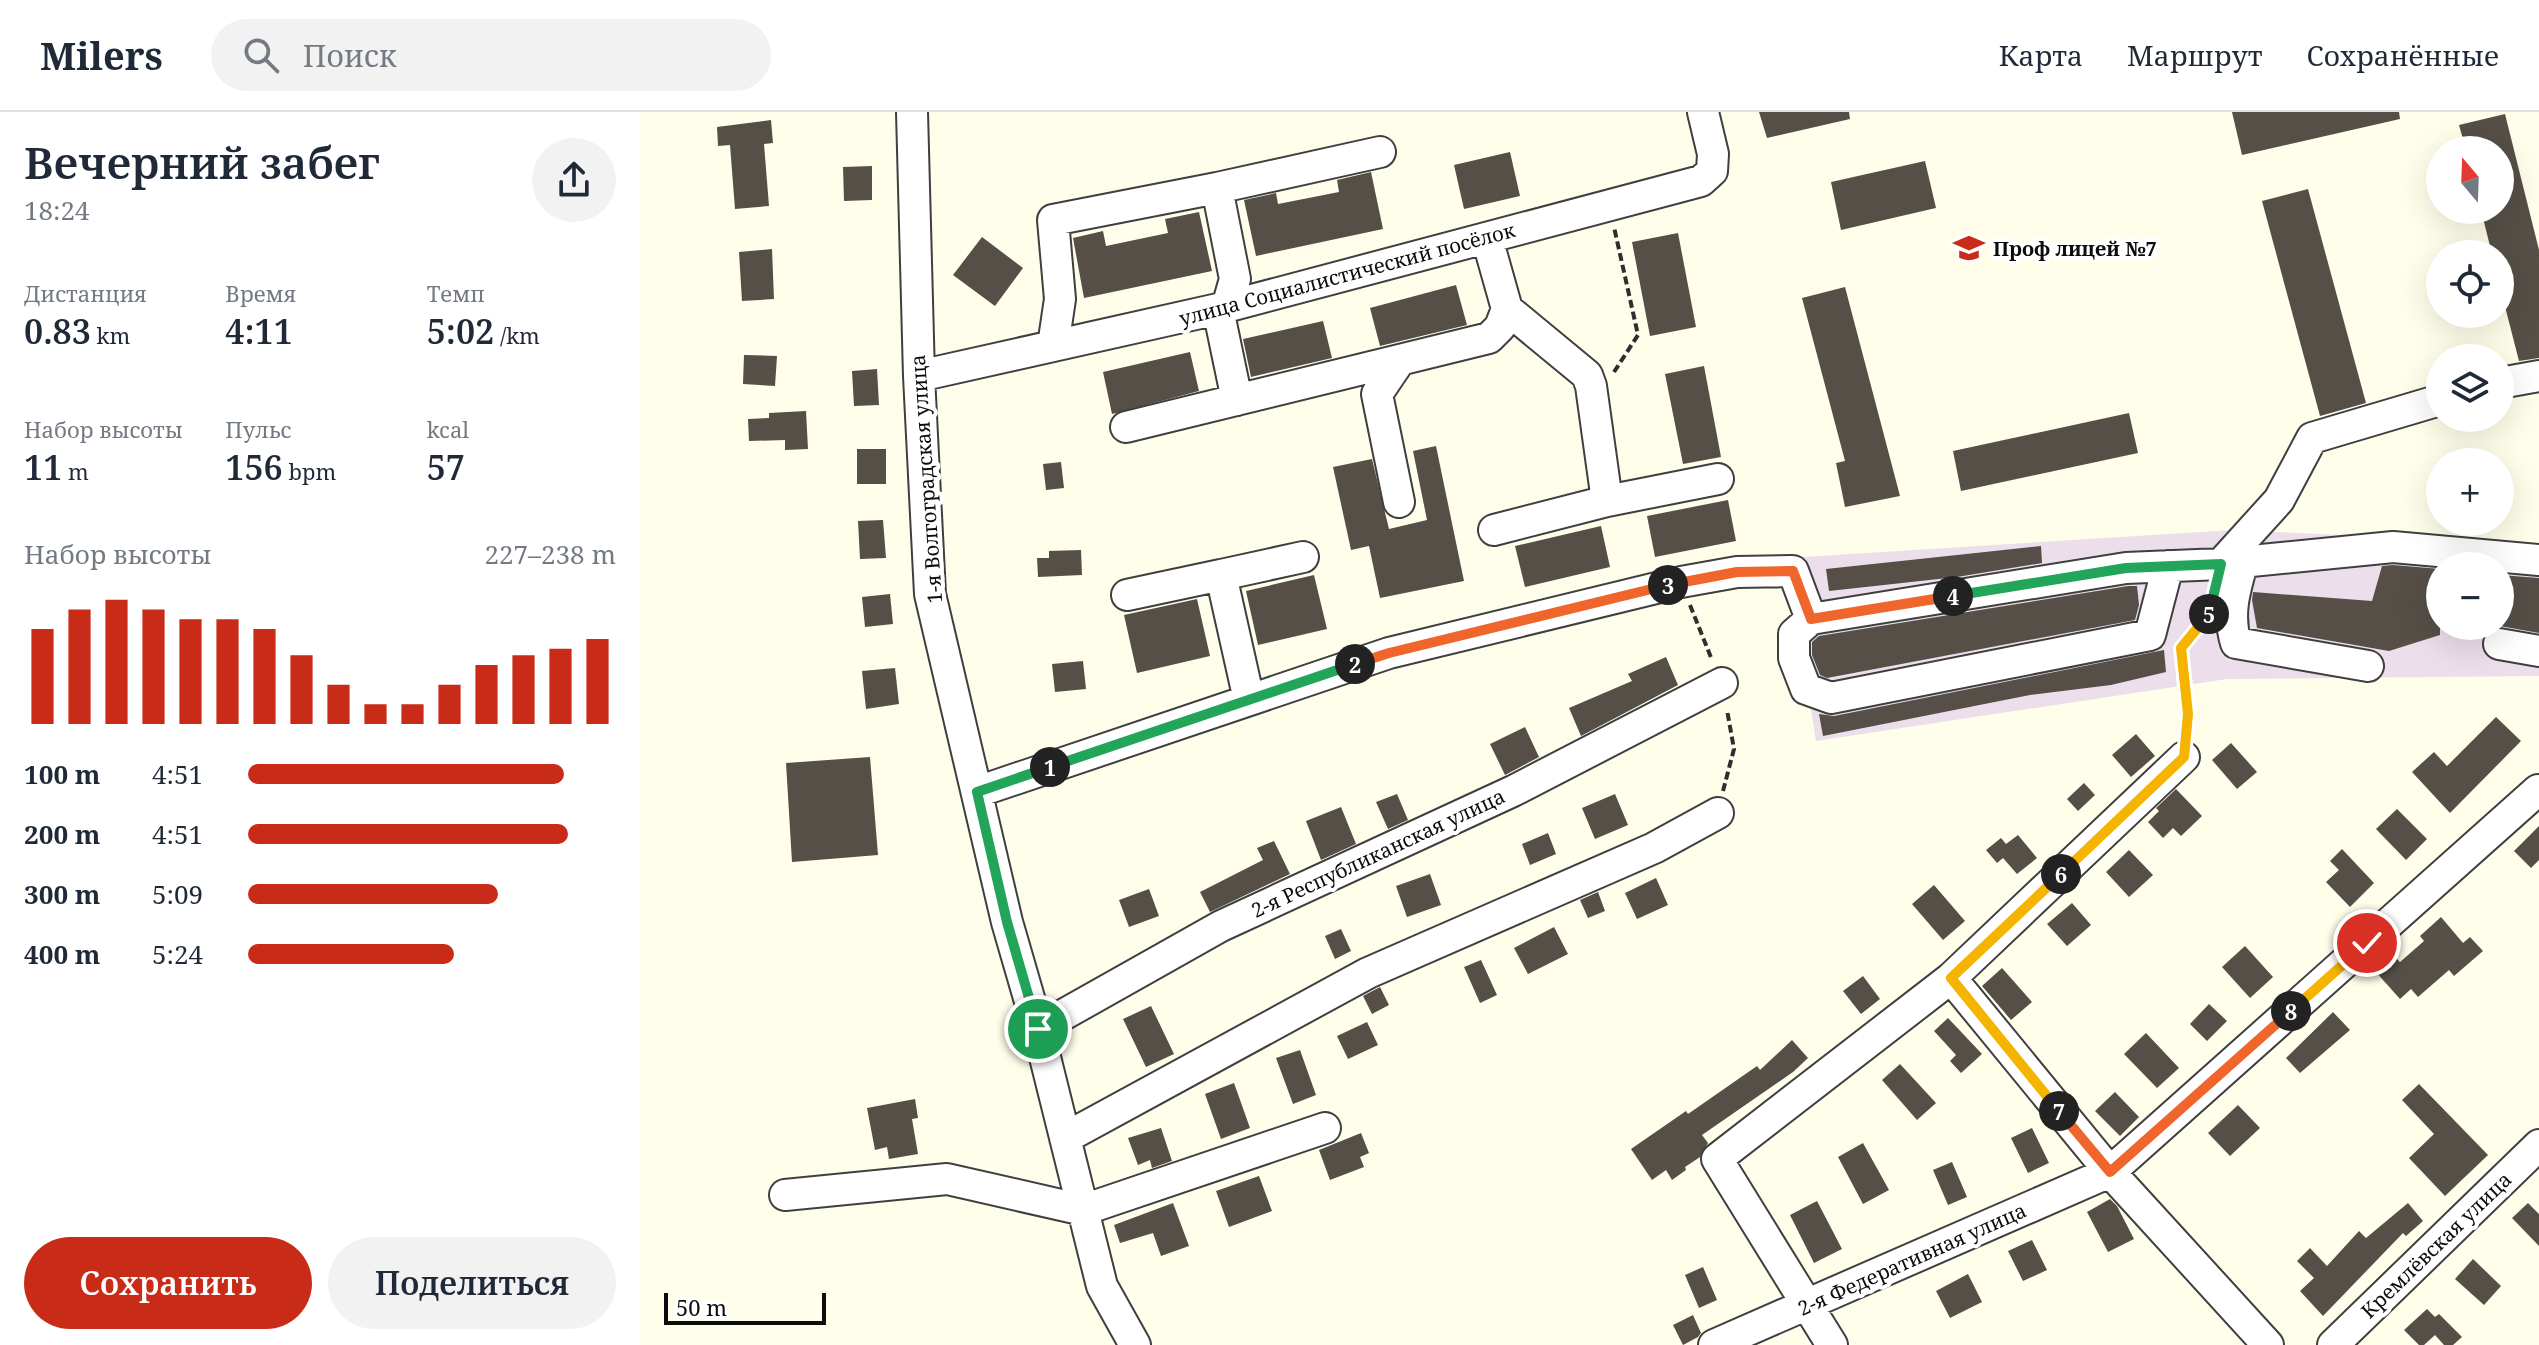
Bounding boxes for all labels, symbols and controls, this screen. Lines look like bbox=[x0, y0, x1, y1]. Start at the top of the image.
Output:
search box bbox=[211, 19, 771, 91]
text: Milers bbox=[40, 29, 163, 81]
icon: search bbox=[239, 33, 283, 77]
text: Поиск bbox=[303, 35, 397, 76]
text: Карта bbox=[1999, 36, 2083, 74]
text: Маршрут bbox=[2127, 36, 2262, 74]
text: Сохранённые bbox=[2306, 36, 2499, 74]
text: Вечерний забег bbox=[24, 132, 380, 192]
north arrow bbox=[2426, 136, 2514, 224]
map controls bbox=[2426, 136, 2514, 640]
button: share bbox=[532, 138, 616, 222]
text: 18:24 bbox=[24, 192, 90, 228]
street label: улица Социалистический посёлок bbox=[1176, 216, 1518, 332]
school or university icon: Проф лицей №7 bbox=[1952, 231, 1986, 265]
place label: Проф лицей №7 bbox=[1993, 235, 2157, 262]
button: locate bbox=[2426, 240, 2514, 328]
text: Дистанция bbox=[24, 278, 147, 308]
text: Время bbox=[225, 278, 296, 308]
text: Темп bbox=[427, 278, 485, 308]
text: 0.83 bbox=[24, 308, 91, 354]
text: 4:11 bbox=[225, 308, 293, 354]
text: 5:02 bbox=[427, 308, 494, 354]
text: km bbox=[91, 320, 130, 350]
text: /km bbox=[494, 320, 540, 350]
button: layers bbox=[2426, 344, 2514, 432]
street label: 1-я Волгоградская улица bbox=[904, 354, 948, 604]
text: Набор высоты bbox=[24, 414, 183, 444]
text: Пульс bbox=[225, 414, 291, 444]
text: kcal bbox=[427, 414, 469, 444]
text: 11 bbox=[24, 444, 62, 490]
text: 156 bbox=[225, 444, 283, 490]
text: 57 bbox=[427, 444, 465, 490]
button: + bbox=[2426, 448, 2514, 536]
text: m bbox=[62, 456, 89, 486]
text: bpm bbox=[283, 456, 336, 486]
text: Набор высоты bbox=[24, 536, 212, 572]
text: 227–238 m bbox=[484, 536, 616, 572]
button: − bbox=[2426, 552, 2514, 640]
pin: 3 bbox=[1648, 565, 1688, 605]
text: 3 bbox=[1662, 570, 1674, 600]
pin: 4 bbox=[1933, 576, 1973, 616]
text: 4 bbox=[1947, 581, 1959, 611]
pin: 5 bbox=[2189, 594, 2229, 634]
text: 5 bbox=[2203, 599, 2215, 629]
pin: 2 bbox=[1335, 644, 1375, 684]
text: 2 bbox=[1349, 649, 1361, 679]
pin: 1 bbox=[1030, 747, 1070, 787]
text: 1 bbox=[1044, 752, 1056, 782]
text: 100 m bbox=[24, 756, 100, 792]
text: 4:51 bbox=[152, 756, 203, 792]
street label: 2-я Республиканская улица bbox=[1247, 782, 1509, 924]
text: 200 m bbox=[24, 816, 100, 852]
text: 4:51 bbox=[152, 816, 203, 852]
pin: 6 bbox=[2041, 854, 2081, 894]
text: 6 bbox=[2055, 859, 2067, 889]
text: 300 m bbox=[24, 876, 100, 912]
text: 5:09 bbox=[152, 876, 203, 912]
pin bbox=[2333, 909, 2401, 977]
icon: check bbox=[2345, 921, 2389, 965]
text: 400 m bbox=[24, 936, 100, 972]
text: 5:24 bbox=[152, 936, 203, 972]
pin: 8 bbox=[2271, 991, 2311, 1031]
pin bbox=[1004, 995, 1072, 1063]
text: 8 bbox=[2285, 996, 2297, 1026]
icon: arrive bbox=[1016, 1007, 1060, 1051]
pin: 7 bbox=[2039, 1091, 2079, 1131]
text: 7 bbox=[2053, 1096, 2065, 1126]
street label: Кремлёвская улица bbox=[2355, 1166, 2517, 1324]
street label: 2-я Федеративная улица bbox=[1794, 1196, 2030, 1322]
button: Сохранить bbox=[24, 1237, 312, 1329]
button: Поделиться bbox=[328, 1237, 616, 1329]
scale bar bbox=[664, 1289, 826, 1325]
text: 50 m bbox=[676, 1292, 727, 1322]

